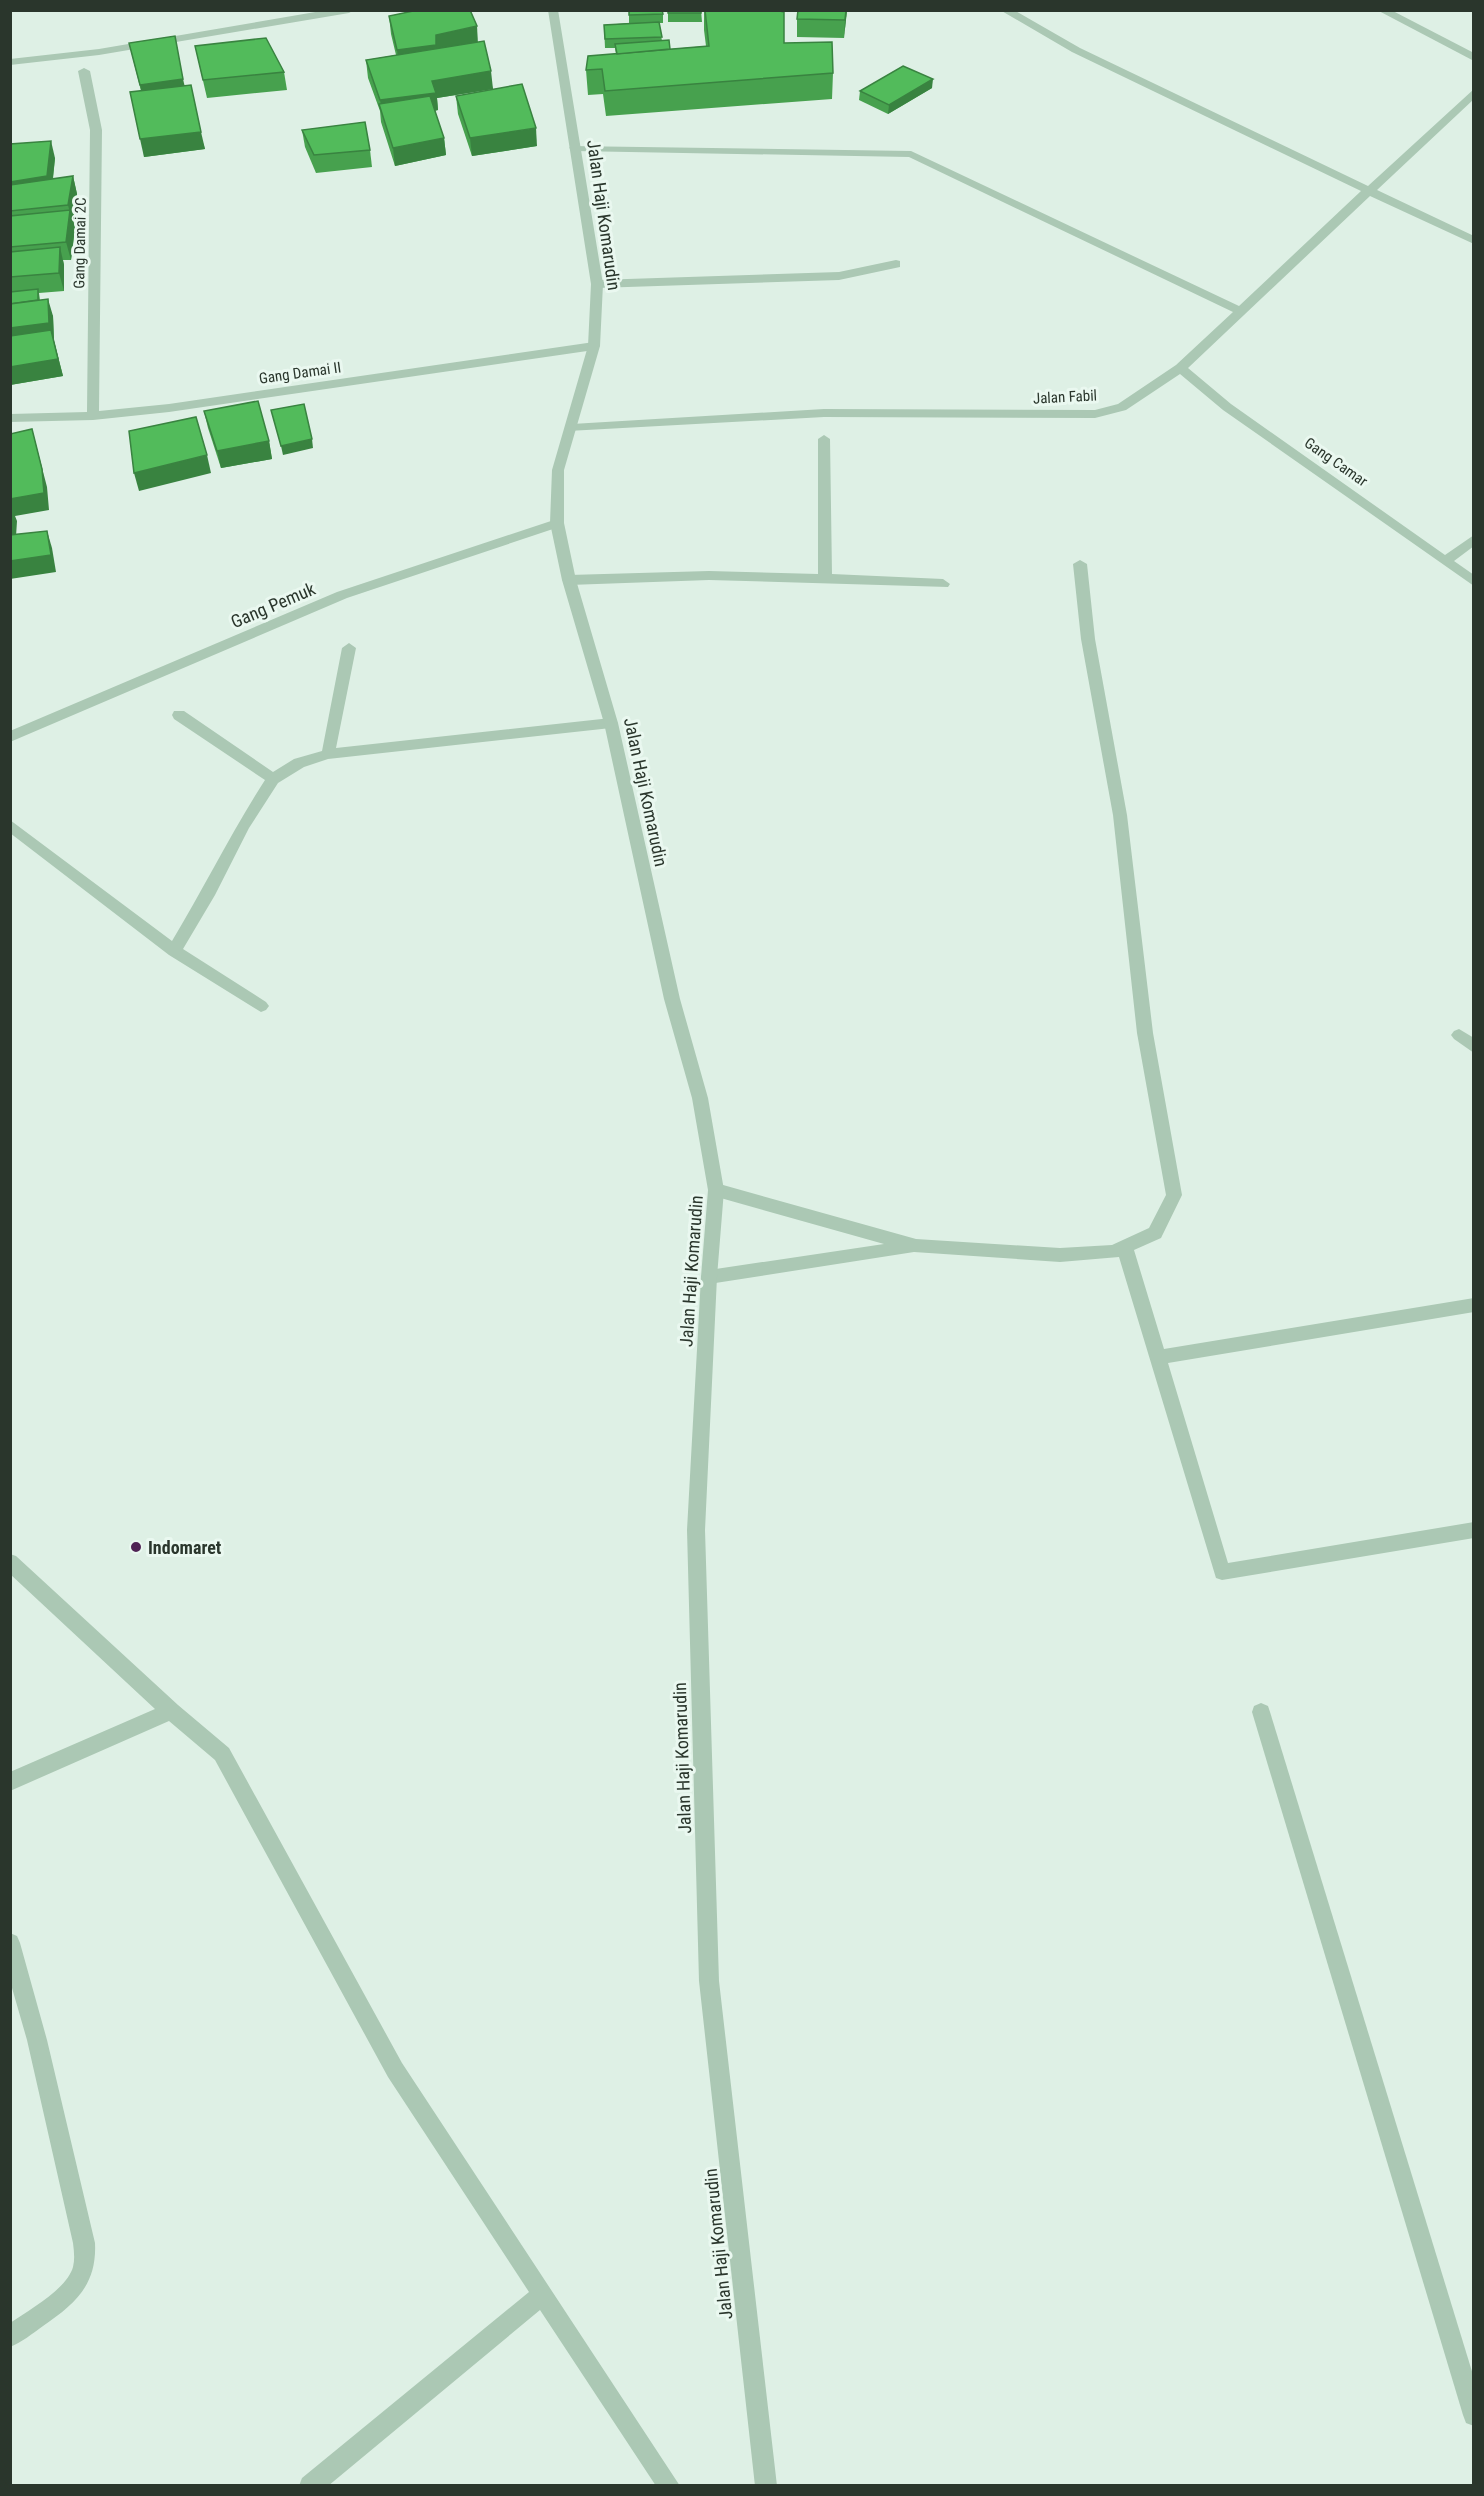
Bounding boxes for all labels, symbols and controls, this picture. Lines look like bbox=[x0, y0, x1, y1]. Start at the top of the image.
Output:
street label: Jalan Haji Komarudin bbox=[583, 138, 625, 292]
street label: Gang Damai 2C bbox=[70, 197, 90, 289]
street label: Gang Damai II bbox=[258, 358, 342, 388]
street label: Jalan Fabil bbox=[1032, 386, 1098, 408]
street label: Gang Camar bbox=[1301, 434, 1371, 491]
street label: Gang Pemuk bbox=[228, 578, 318, 632]
street label: Jalan Haji Komarudin bbox=[620, 716, 672, 868]
street label: Jalan Haji Komarudin bbox=[675, 1195, 707, 1347]
place label: Indomaret bbox=[148, 1537, 222, 1558]
marker: Indomaret bbox=[129, 1540, 143, 1554]
street label: Jalan Haji Komarudin bbox=[669, 1682, 695, 1834]
street label: Jalan Haji Komarudin bbox=[700, 2167, 736, 2321]

